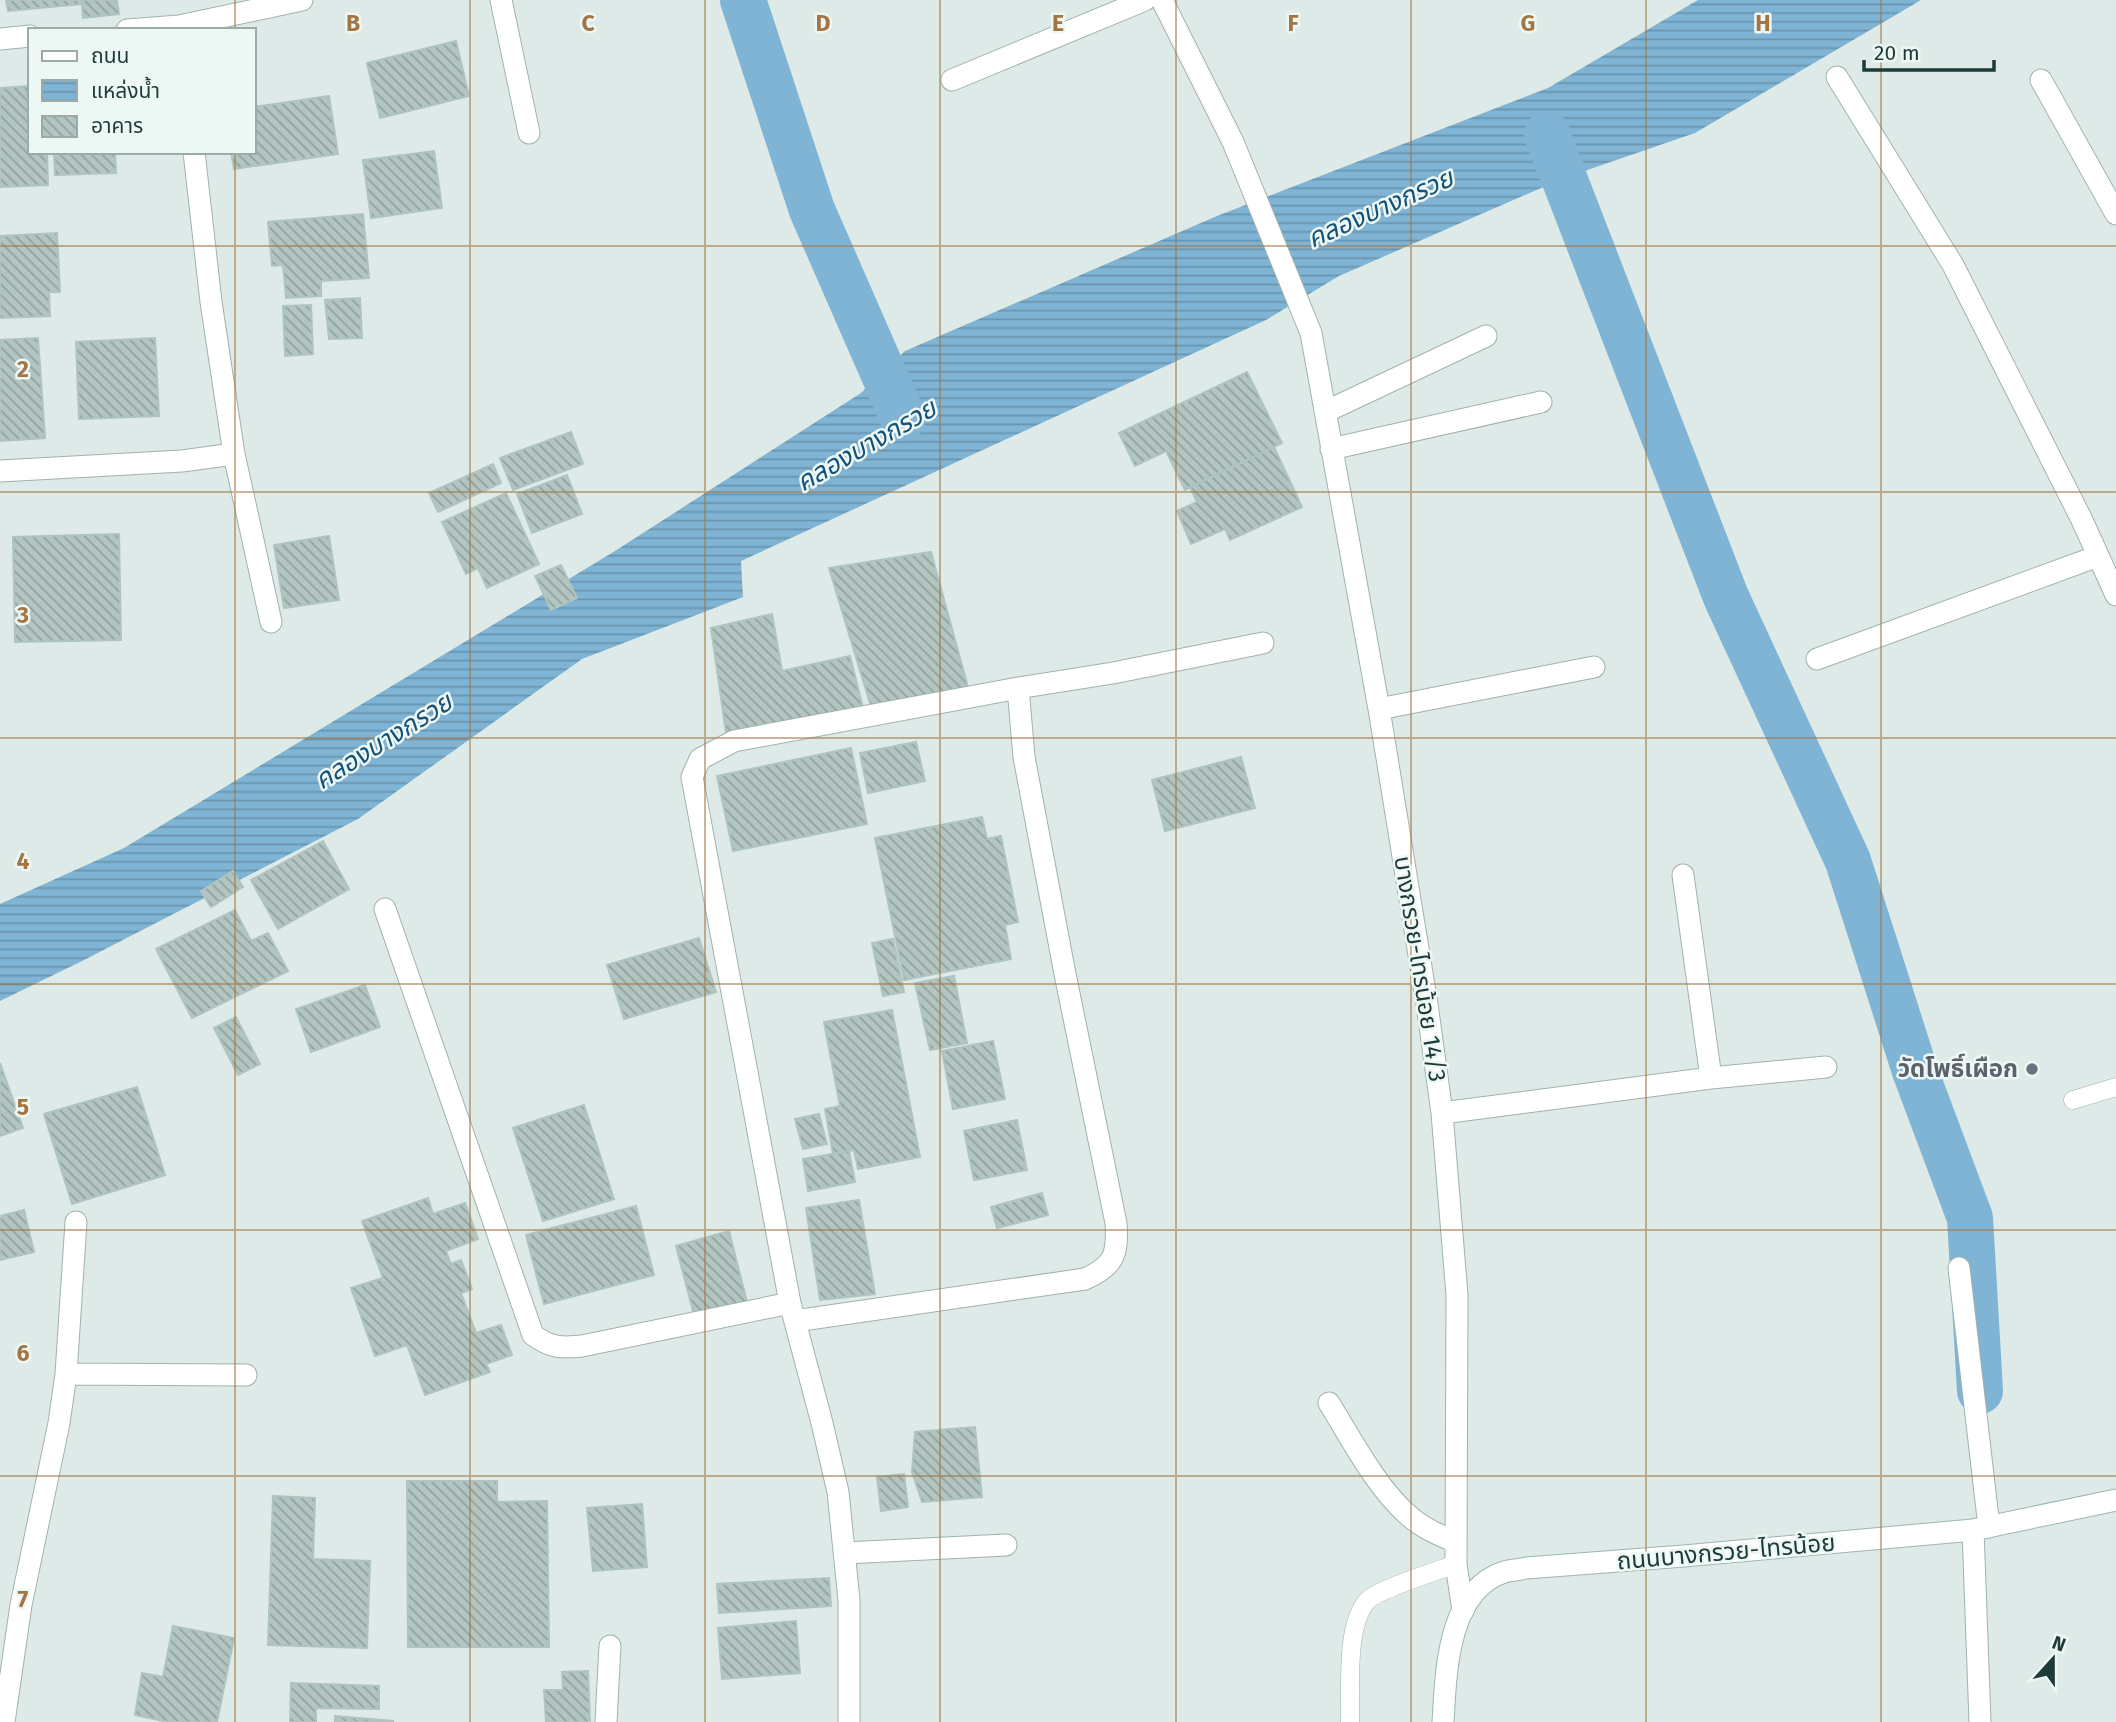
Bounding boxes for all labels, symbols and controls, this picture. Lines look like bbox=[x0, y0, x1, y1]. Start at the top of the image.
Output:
text: B bbox=[346, 9, 360, 37]
text: C bbox=[581, 9, 595, 37]
text: D bbox=[816, 9, 831, 37]
text: E bbox=[1052, 9, 1064, 37]
text: F bbox=[1287, 9, 1299, 37]
text: G bbox=[1521, 9, 1535, 37]
text: H bbox=[1755, 9, 1771, 37]
legend bbox=[28, 28, 256, 154]
scale bar bbox=[1864, 28, 1994, 72]
text: 20 m bbox=[1874, 40, 1920, 66]
text: ถนน bbox=[91, 43, 129, 69]
text: แหล่งน้ำ bbox=[91, 76, 160, 104]
text: อาคาร bbox=[91, 113, 143, 139]
water label: คลองบางกรวย bbox=[1302, 162, 1459, 254]
text: 2 bbox=[17, 355, 29, 383]
water label: คลองบางกรวย bbox=[791, 392, 943, 498]
text: 3 bbox=[16, 601, 29, 629]
water label: คลองบางกรวย bbox=[309, 686, 459, 796]
text: 4 bbox=[17, 847, 30, 875]
street label: บางกรวย-ไทรน้อย 14/3 bbox=[1388, 854, 1452, 1084]
place label: วัดโพธิ์เผือก bbox=[1898, 1053, 2018, 1083]
marker: วัดโพธิ์เผือก bbox=[2024, 1061, 2040, 1077]
text: 5 bbox=[17, 1093, 29, 1121]
text: 6 bbox=[17, 1339, 30, 1367]
street label: ถนนบางกรวย-ไทรน้อย bbox=[1616, 1529, 1836, 1575]
text: 7 bbox=[18, 1585, 29, 1613]
north arrow bbox=[2018, 1624, 2088, 1694]
text: N bbox=[2049, 1631, 2069, 1657]

